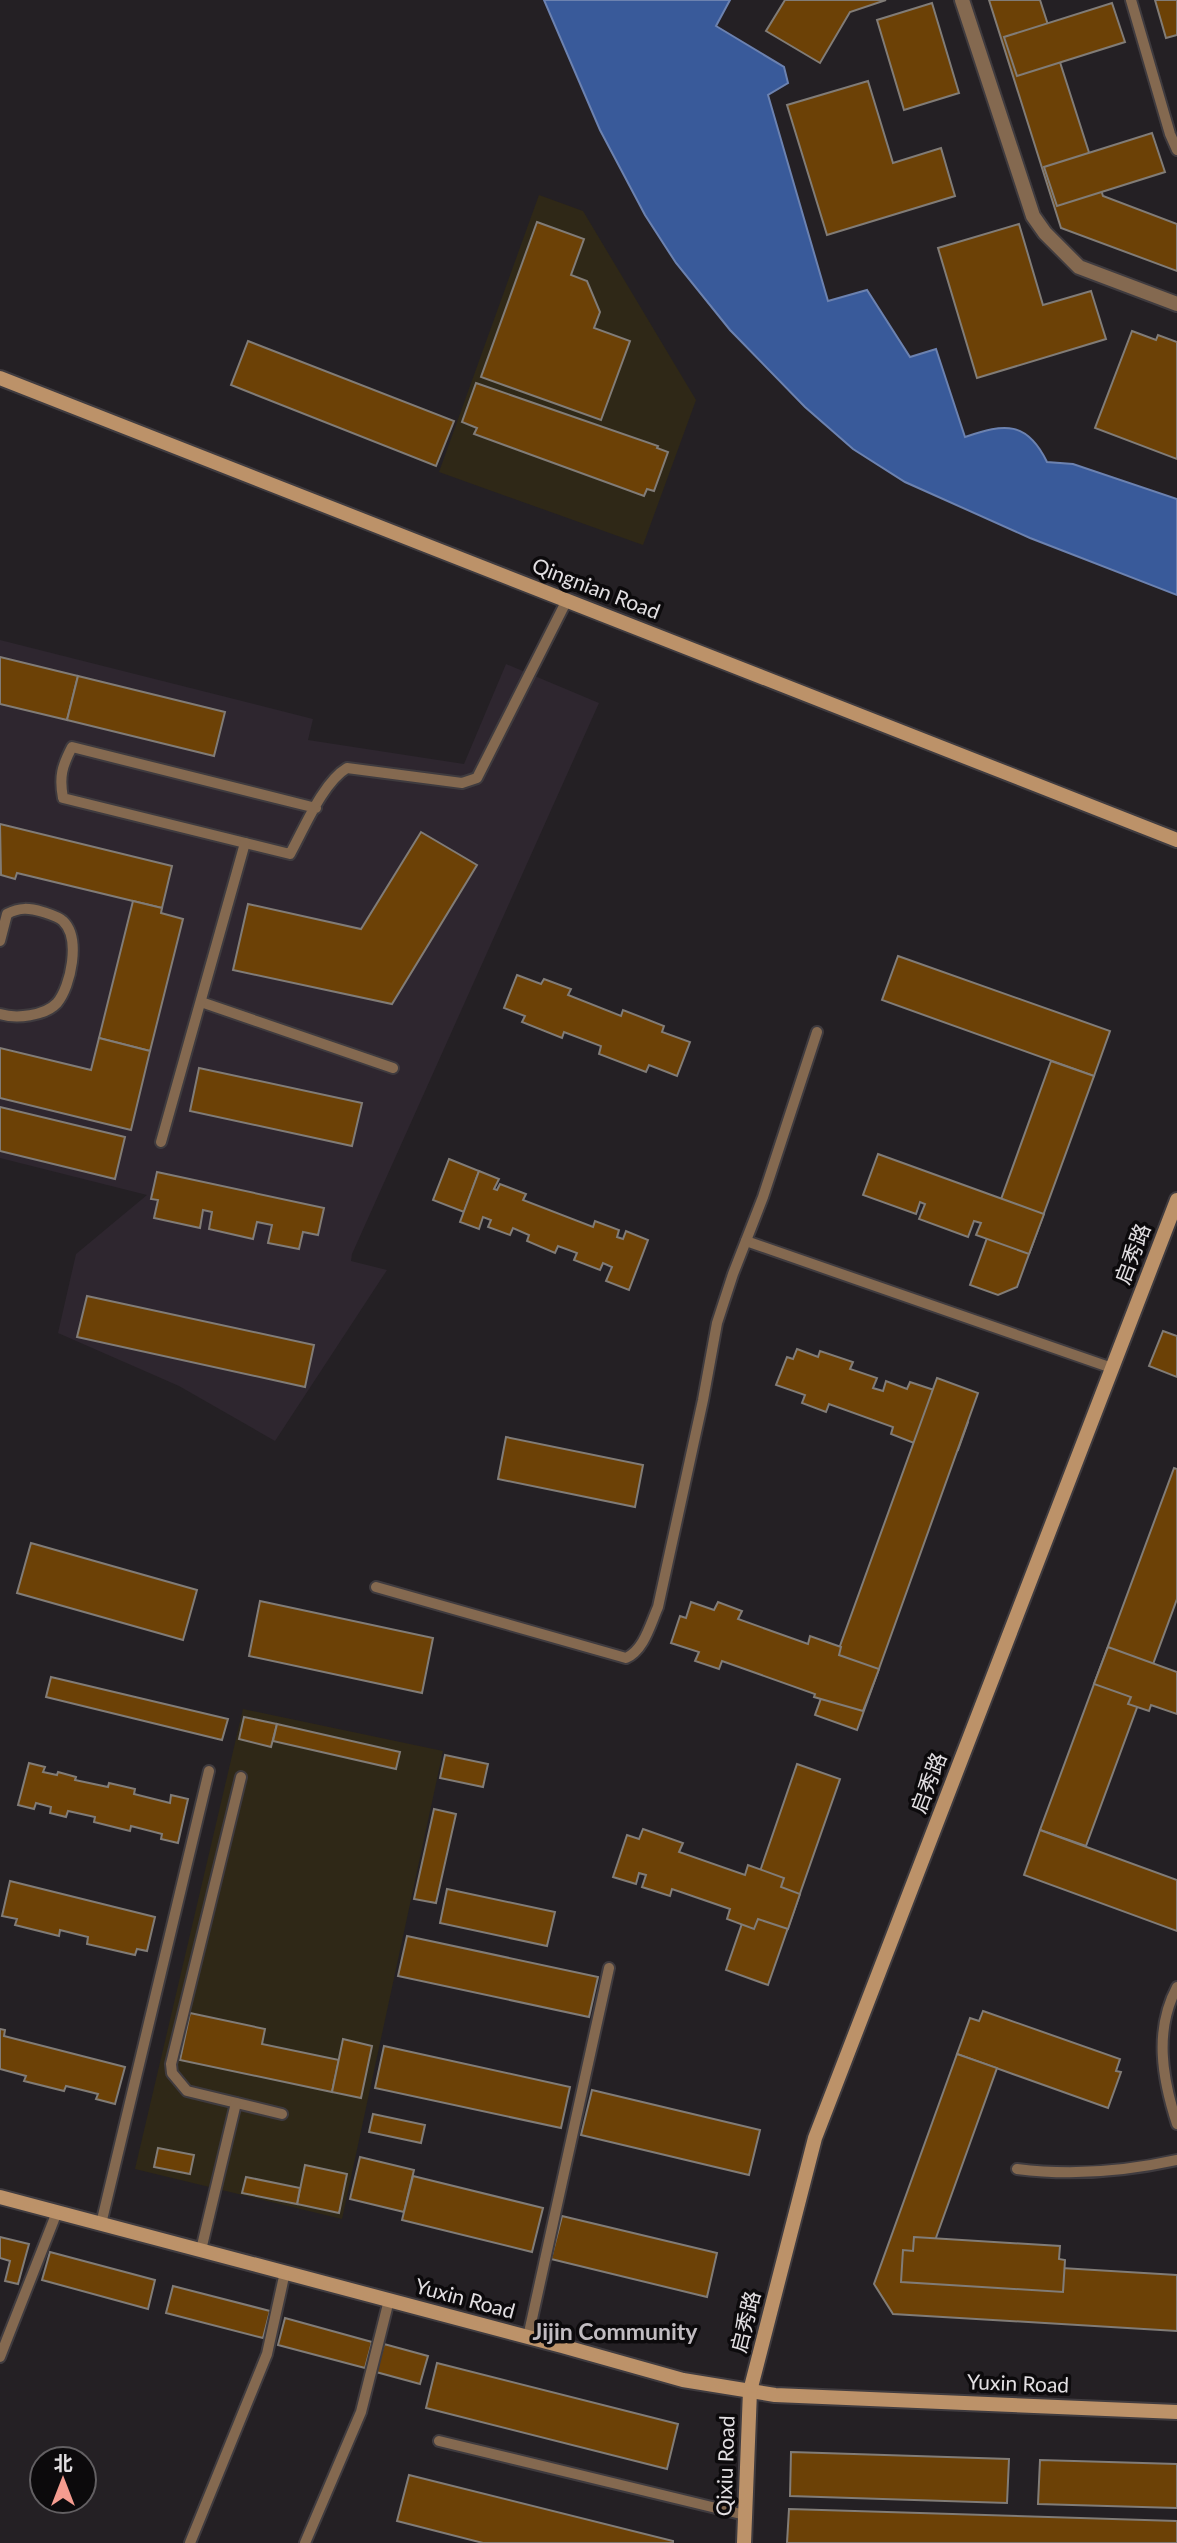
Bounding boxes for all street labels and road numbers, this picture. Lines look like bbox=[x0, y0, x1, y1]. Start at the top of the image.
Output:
street label: Qingnian Road bbox=[529, 552, 664, 623]
street label: 启秀路 bbox=[1109, 1220, 1155, 1287]
street label: 启秀路 bbox=[905, 1749, 951, 1816]
street label: Yuxin Road bbox=[413, 2272, 518, 2323]
street label: 启秀路 bbox=[725, 2288, 764, 2355]
street label: Yuxin Road bbox=[967, 2368, 1070, 2397]
street label: Qixiu Road bbox=[710, 2415, 739, 2517]

